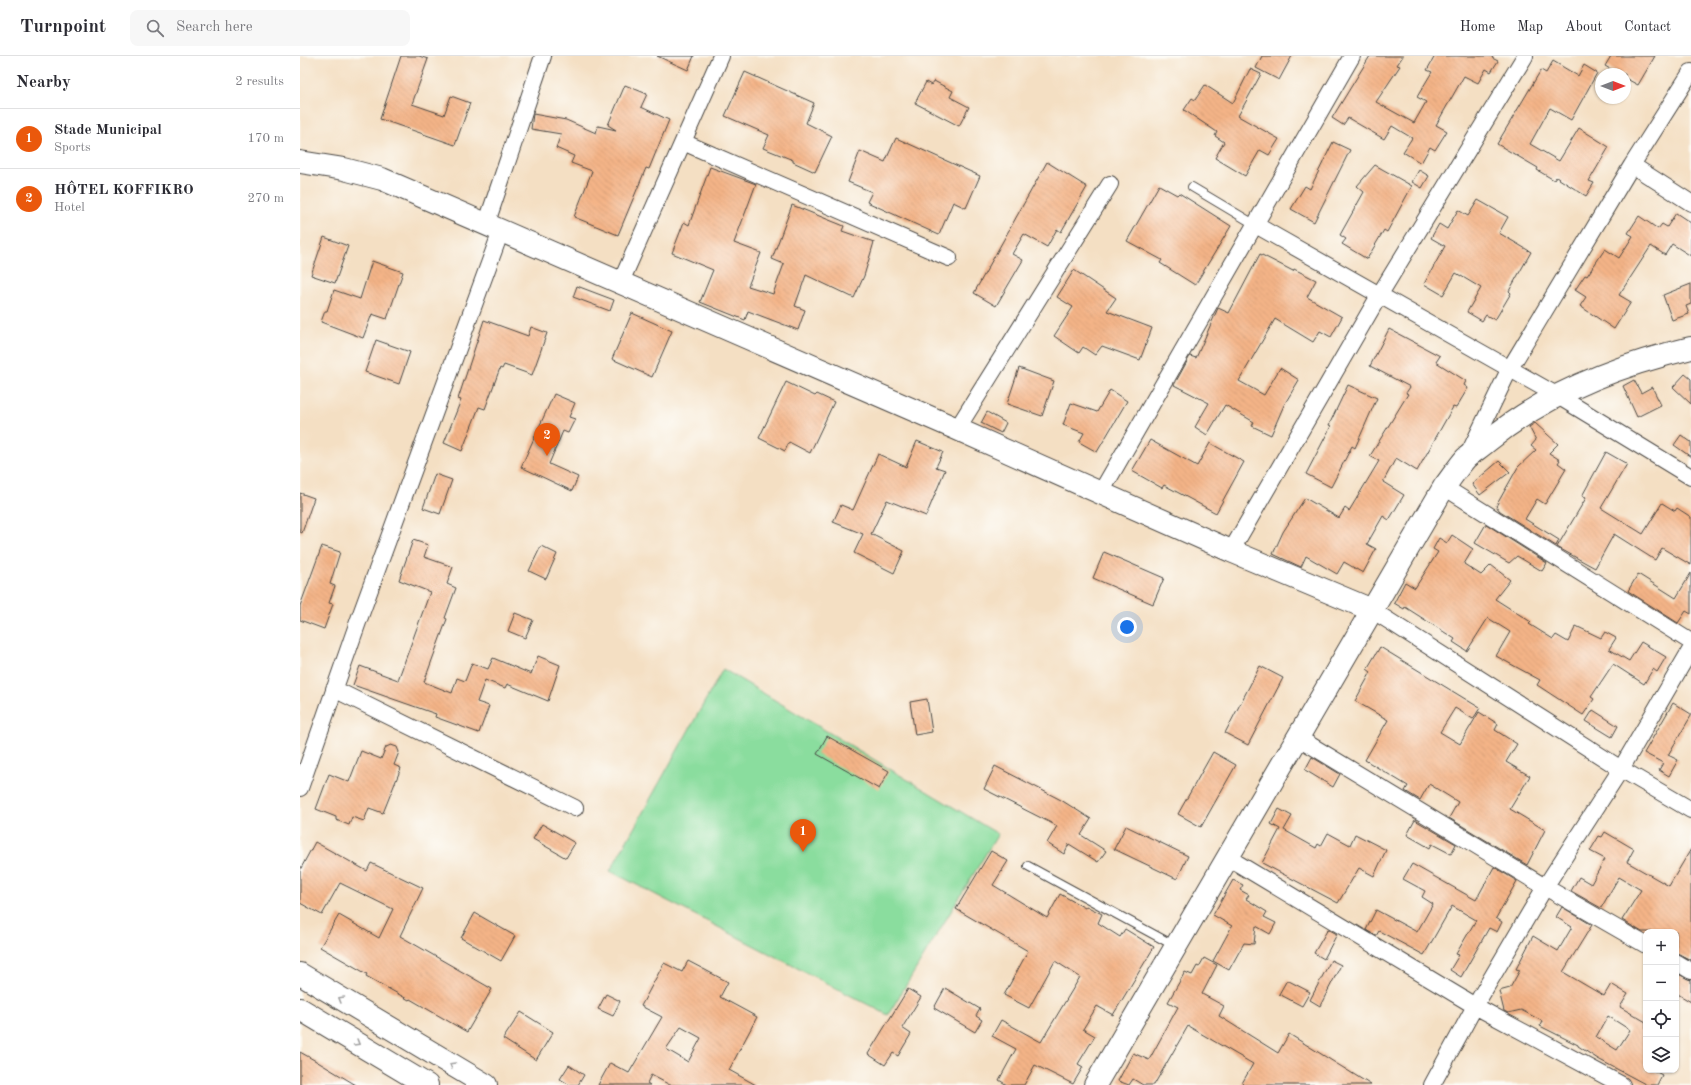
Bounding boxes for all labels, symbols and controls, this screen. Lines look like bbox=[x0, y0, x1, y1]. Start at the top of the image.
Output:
search box bbox=[130, 10, 410, 46]
icon: search bbox=[144, 17, 166, 39]
text: Turnpoint bbox=[20, 18, 106, 37]
text: Search here bbox=[176, 20, 253, 35]
text: Home bbox=[1460, 20, 1495, 34]
text: Map bbox=[1517, 20, 1543, 34]
text: About bbox=[1565, 20, 1602, 34]
text: Contact bbox=[1624, 20, 1671, 34]
north arrow bbox=[1595, 68, 1631, 104]
text: Nearby bbox=[16, 74, 71, 91]
text: 2 results bbox=[235, 75, 284, 88]
text: Stade Municipal bbox=[54, 123, 162, 138]
text: 1 bbox=[25, 132, 33, 145]
text: 170 m bbox=[247, 132, 284, 145]
text: Sports bbox=[54, 141, 91, 154]
text: HÔTEL KOFFIKRO bbox=[54, 183, 194, 198]
text: 2 bbox=[25, 192, 33, 205]
text: 270 m bbox=[247, 192, 284, 205]
text: Hotel bbox=[54, 201, 85, 214]
pin: 2 bbox=[534, 423, 560, 456]
your location bbox=[1117, 617, 1137, 637]
pin: 1 bbox=[790, 819, 816, 852]
map controls bbox=[1643, 929, 1679, 1073]
button: + bbox=[1643, 929, 1679, 965]
button: − bbox=[1643, 965, 1679, 1001]
one-way arrow bbox=[338, 996, 345, 1003]
button: locate bbox=[1643, 1001, 1679, 1037]
button: layers bbox=[1643, 1037, 1679, 1073]
one-way arrow bbox=[353, 1039, 360, 1046]
one-way arrow bbox=[449, 1062, 456, 1070]

